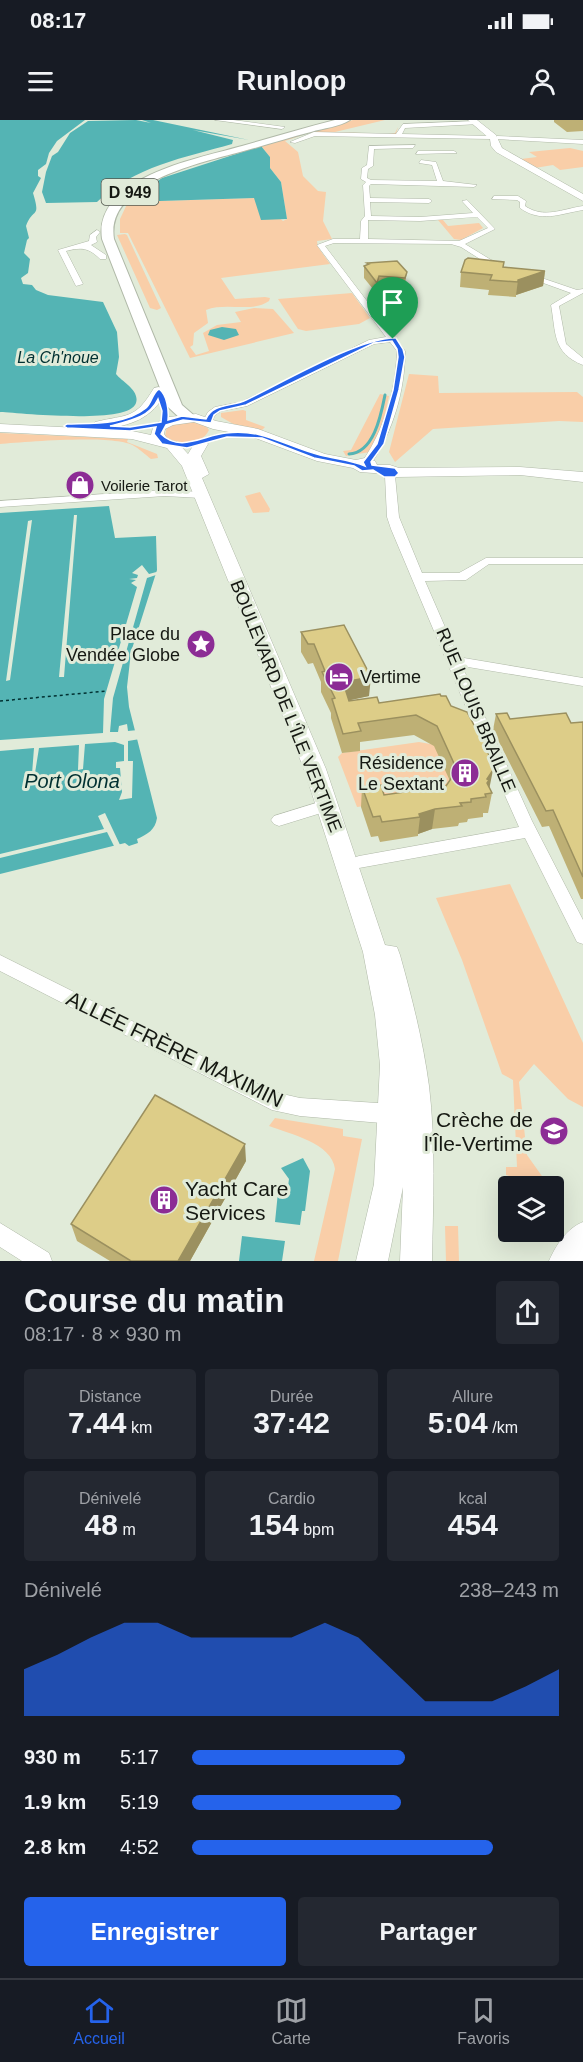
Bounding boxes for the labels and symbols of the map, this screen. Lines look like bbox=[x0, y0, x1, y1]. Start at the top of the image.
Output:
road number: D 949 bbox=[102, 179, 158, 205]
pin bbox=[367, 277, 418, 339]
water label: La Ch'noue bbox=[17, 349, 99, 366]
shop icon: Voilerie Tarot bbox=[64, 469, 96, 501]
place label: Voilerie Tarot bbox=[101, 477, 188, 494]
street label: BOULEVARD DE L'ÎLE VERTIME bbox=[226, 577, 346, 835]
place label: Place du Vendée Globe bbox=[66, 624, 180, 665]
street label: RUE LOUIS BRAILLE bbox=[432, 625, 520, 795]
place icon: Place du Vendée Globe bbox=[185, 628, 217, 660]
hotel icon: Vertime bbox=[323, 661, 355, 693]
place label: Vertime bbox=[360, 667, 421, 687]
place label: Résidence Le Sextant bbox=[358, 753, 444, 794]
building icon: Résidence Le Sextant bbox=[449, 757, 481, 789]
water label: Port Olona bbox=[24, 770, 120, 792]
street label: ALLÉE FRÈRE MAXIMIN bbox=[63, 986, 287, 1112]
place label: Crèche de l'Île-Vertime bbox=[424, 1108, 533, 1155]
school or university icon: Crèche de l'Île-Vertime bbox=[538, 1115, 570, 1147]
place label: Yacht Care Services bbox=[185, 1177, 289, 1224]
building icon: Yacht Care Services bbox=[148, 1184, 180, 1216]

